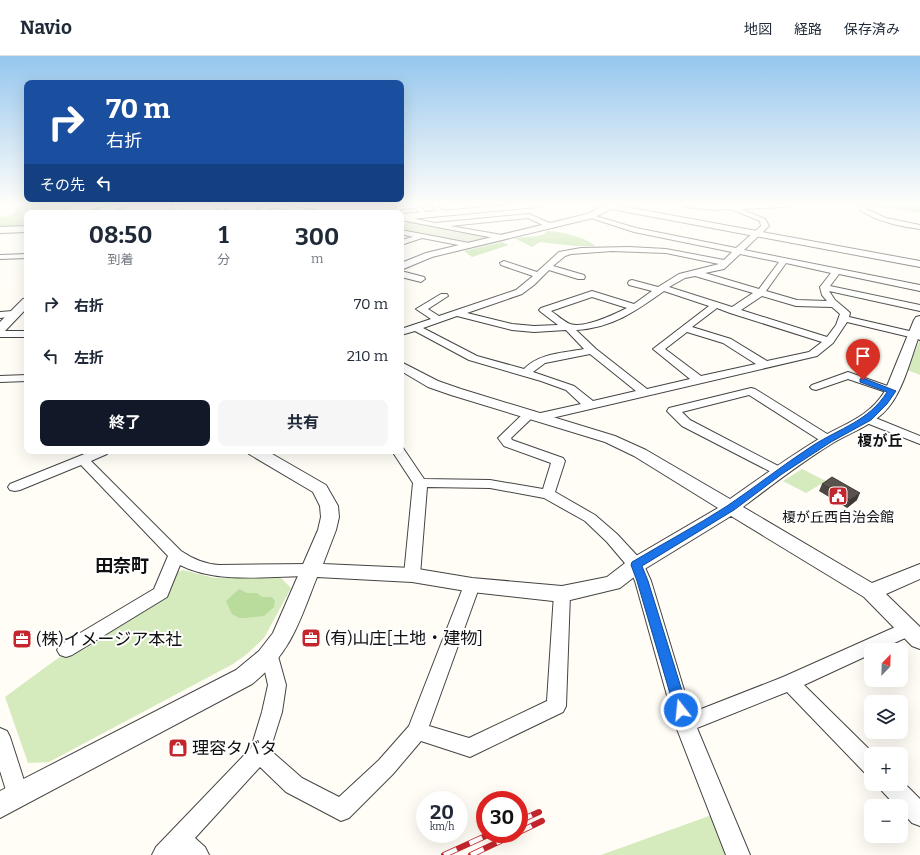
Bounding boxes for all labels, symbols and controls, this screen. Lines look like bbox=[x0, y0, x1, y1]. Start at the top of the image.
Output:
text: Navio bbox=[20, 16, 72, 39]
text: 地図 bbox=[744, 21, 772, 38]
text: 経路 bbox=[794, 21, 822, 38]
text: 保存済み bbox=[844, 21, 900, 38]
text: 70 m bbox=[106, 92, 170, 125]
icon: right bbox=[40, 96, 92, 148]
text: 右折 bbox=[106, 130, 142, 152]
icon: left bbox=[93, 172, 115, 194]
text: その先 bbox=[40, 176, 85, 194]
text: 08:50 bbox=[89, 221, 152, 249]
text: 1 bbox=[218, 221, 229, 249]
text: 300 bbox=[295, 223, 339, 251]
text: m bbox=[311, 251, 323, 266]
text: 到着 bbox=[108, 252, 134, 267]
text: 分 bbox=[217, 252, 230, 267]
icon: right bbox=[40, 293, 62, 315]
text: 70 m bbox=[354, 295, 388, 313]
text: 右折 bbox=[74, 297, 104, 315]
pin bbox=[846, 339, 880, 380]
icon: left bbox=[40, 345, 62, 367]
icon: arrive bbox=[852, 345, 874, 367]
text: 210 m bbox=[347, 347, 388, 365]
text: 左折 bbox=[74, 349, 104, 367]
button: 終了 bbox=[40, 400, 210, 446]
button: 共有 bbox=[218, 400, 388, 446]
district label: 榎が丘 bbox=[857, 432, 903, 450]
public building icon: 榎が丘西自治会館 bbox=[827, 485, 849, 507]
place label: 榎が丘西自治会館 bbox=[782, 509, 894, 526]
district label: 田奈町 bbox=[95, 555, 149, 577]
office icon: (有)山庄[土地・建物] bbox=[300, 627, 322, 649]
office icon: (株)イメージア本社 bbox=[11, 628, 33, 650]
place label: (有)山庄[土地・建物] bbox=[325, 628, 483, 649]
place label: (株)イメージア本社 bbox=[36, 629, 182, 650]
north arrow bbox=[864, 643, 908, 687]
map controls bbox=[864, 643, 908, 843]
position arrow bbox=[660, 689, 702, 731]
button: layers bbox=[864, 695, 908, 739]
shop icon: 理容タバタ bbox=[167, 737, 189, 759]
place label: 理容タバタ bbox=[192, 738, 277, 759]
button: + bbox=[864, 747, 908, 791]
speed limit sign: 30 bbox=[476, 791, 528, 843]
button: − bbox=[864, 799, 908, 843]
text: 20 bbox=[430, 800, 454, 824]
text: km/h bbox=[430, 821, 454, 833]

